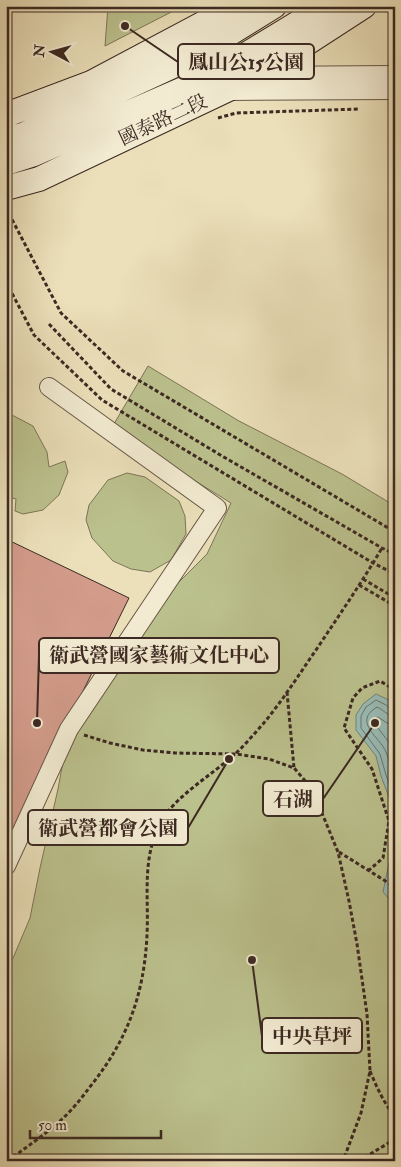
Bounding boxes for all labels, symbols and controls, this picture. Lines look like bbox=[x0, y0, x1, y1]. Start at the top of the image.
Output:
north arrow bbox=[28, 28, 78, 78]
text: N bbox=[30, 43, 49, 59]
callout: 鳳山公15公園 bbox=[178, 44, 314, 79]
text: 鳳山公15公園 bbox=[188, 50, 304, 75]
street label: 國泰路二段 bbox=[115, 89, 211, 151]
callout: 衛武營國家藝術文化中心 bbox=[39, 638, 279, 673]
text: 衛武營國家藝術文化中心 bbox=[49, 643, 269, 668]
callout: 石湖 bbox=[263, 781, 323, 816]
text: 石湖 bbox=[273, 787, 313, 812]
callout: 衛武營都會公園 bbox=[28, 810, 188, 845]
text: 衛武營都會公園 bbox=[38, 816, 178, 841]
callout: 中央草坪 bbox=[262, 1018, 362, 1053]
text: 中央草坪 bbox=[272, 1024, 352, 1049]
scale bar bbox=[30, 1107, 161, 1139]
text: 50 m bbox=[38, 1116, 67, 1135]

